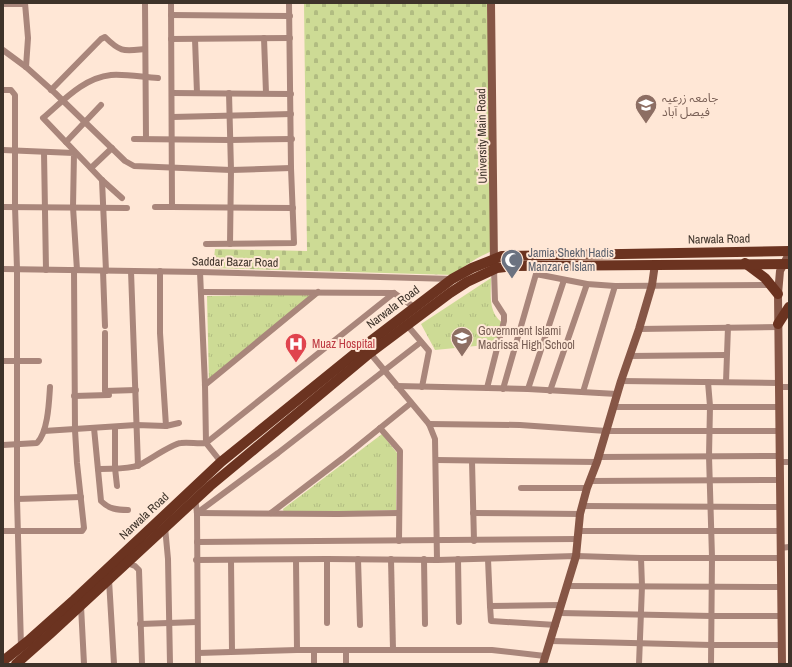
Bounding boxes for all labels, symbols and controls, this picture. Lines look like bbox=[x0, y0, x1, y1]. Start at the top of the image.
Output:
street label: University Main Road bbox=[473, 88, 491, 184]
place label: جامعہ زرعیہ فیصل آباد bbox=[662, 90, 718, 120]
school or university icon: جامعہ زرعیہ فیصل آباد bbox=[633, 92, 659, 125]
street label: Narwala Road bbox=[688, 230, 750, 248]
place label: Jamia Shekh Hadis Manzar e Islam bbox=[528, 245, 614, 275]
mosque icon: Jamia Shekh Hadis Manzar e Islam bbox=[499, 247, 525, 280]
street label: Saddar Bazar Road bbox=[192, 253, 278, 271]
street label: Narwala Road bbox=[363, 282, 423, 332]
place label: Government Islami Madrissa High School bbox=[478, 323, 575, 353]
school or university icon: Government Islami Madrissa High School bbox=[449, 325, 475, 358]
hospital icon: Muaz Hospital bbox=[283, 331, 309, 364]
place label: Muaz Hospital bbox=[312, 336, 375, 352]
street label: Narwala Road bbox=[116, 489, 172, 543]

